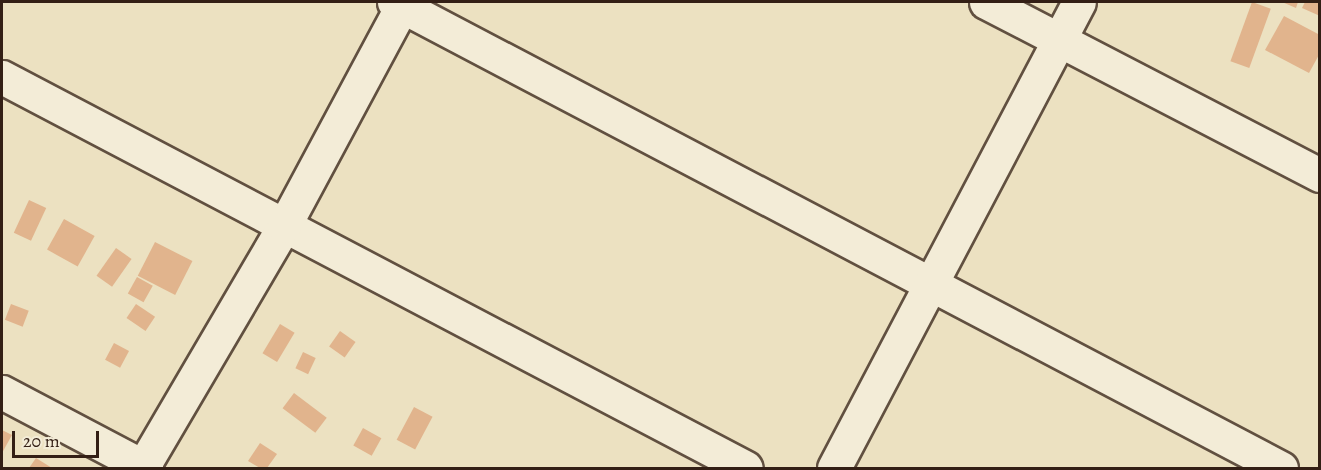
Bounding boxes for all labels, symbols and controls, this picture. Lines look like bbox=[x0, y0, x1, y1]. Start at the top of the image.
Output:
scale bar bbox=[15, 419, 102, 457]
text: 20 m bbox=[23, 429, 60, 453]

